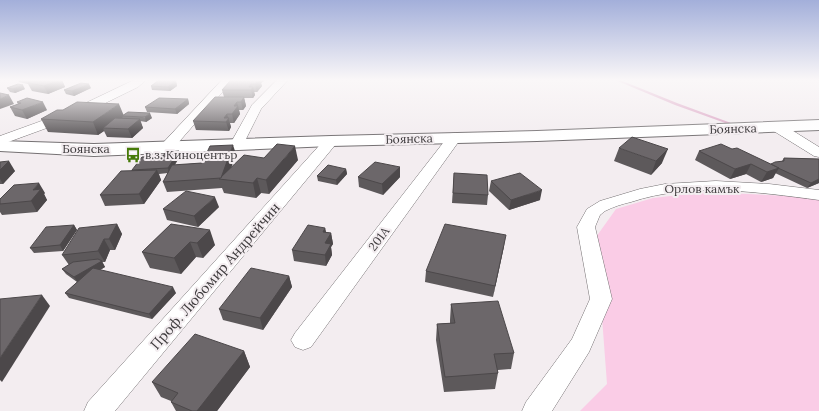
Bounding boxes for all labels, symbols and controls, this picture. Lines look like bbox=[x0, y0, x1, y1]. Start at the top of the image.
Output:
street label: Боянска bbox=[709, 120, 757, 137]
street label: Боянска bbox=[385, 130, 433, 147]
street label: Боянска bbox=[62, 141, 110, 156]
bus stop icon: в.з. Киноцентър bbox=[124, 146, 142, 164]
place label: в.з. Киноцентър bbox=[145, 147, 237, 162]
street label: Орлов камък bbox=[664, 181, 740, 196]
street label: Проф. Любомир Андрейчин bbox=[146, 199, 284, 353]
street label: 201А bbox=[365, 223, 393, 254]

